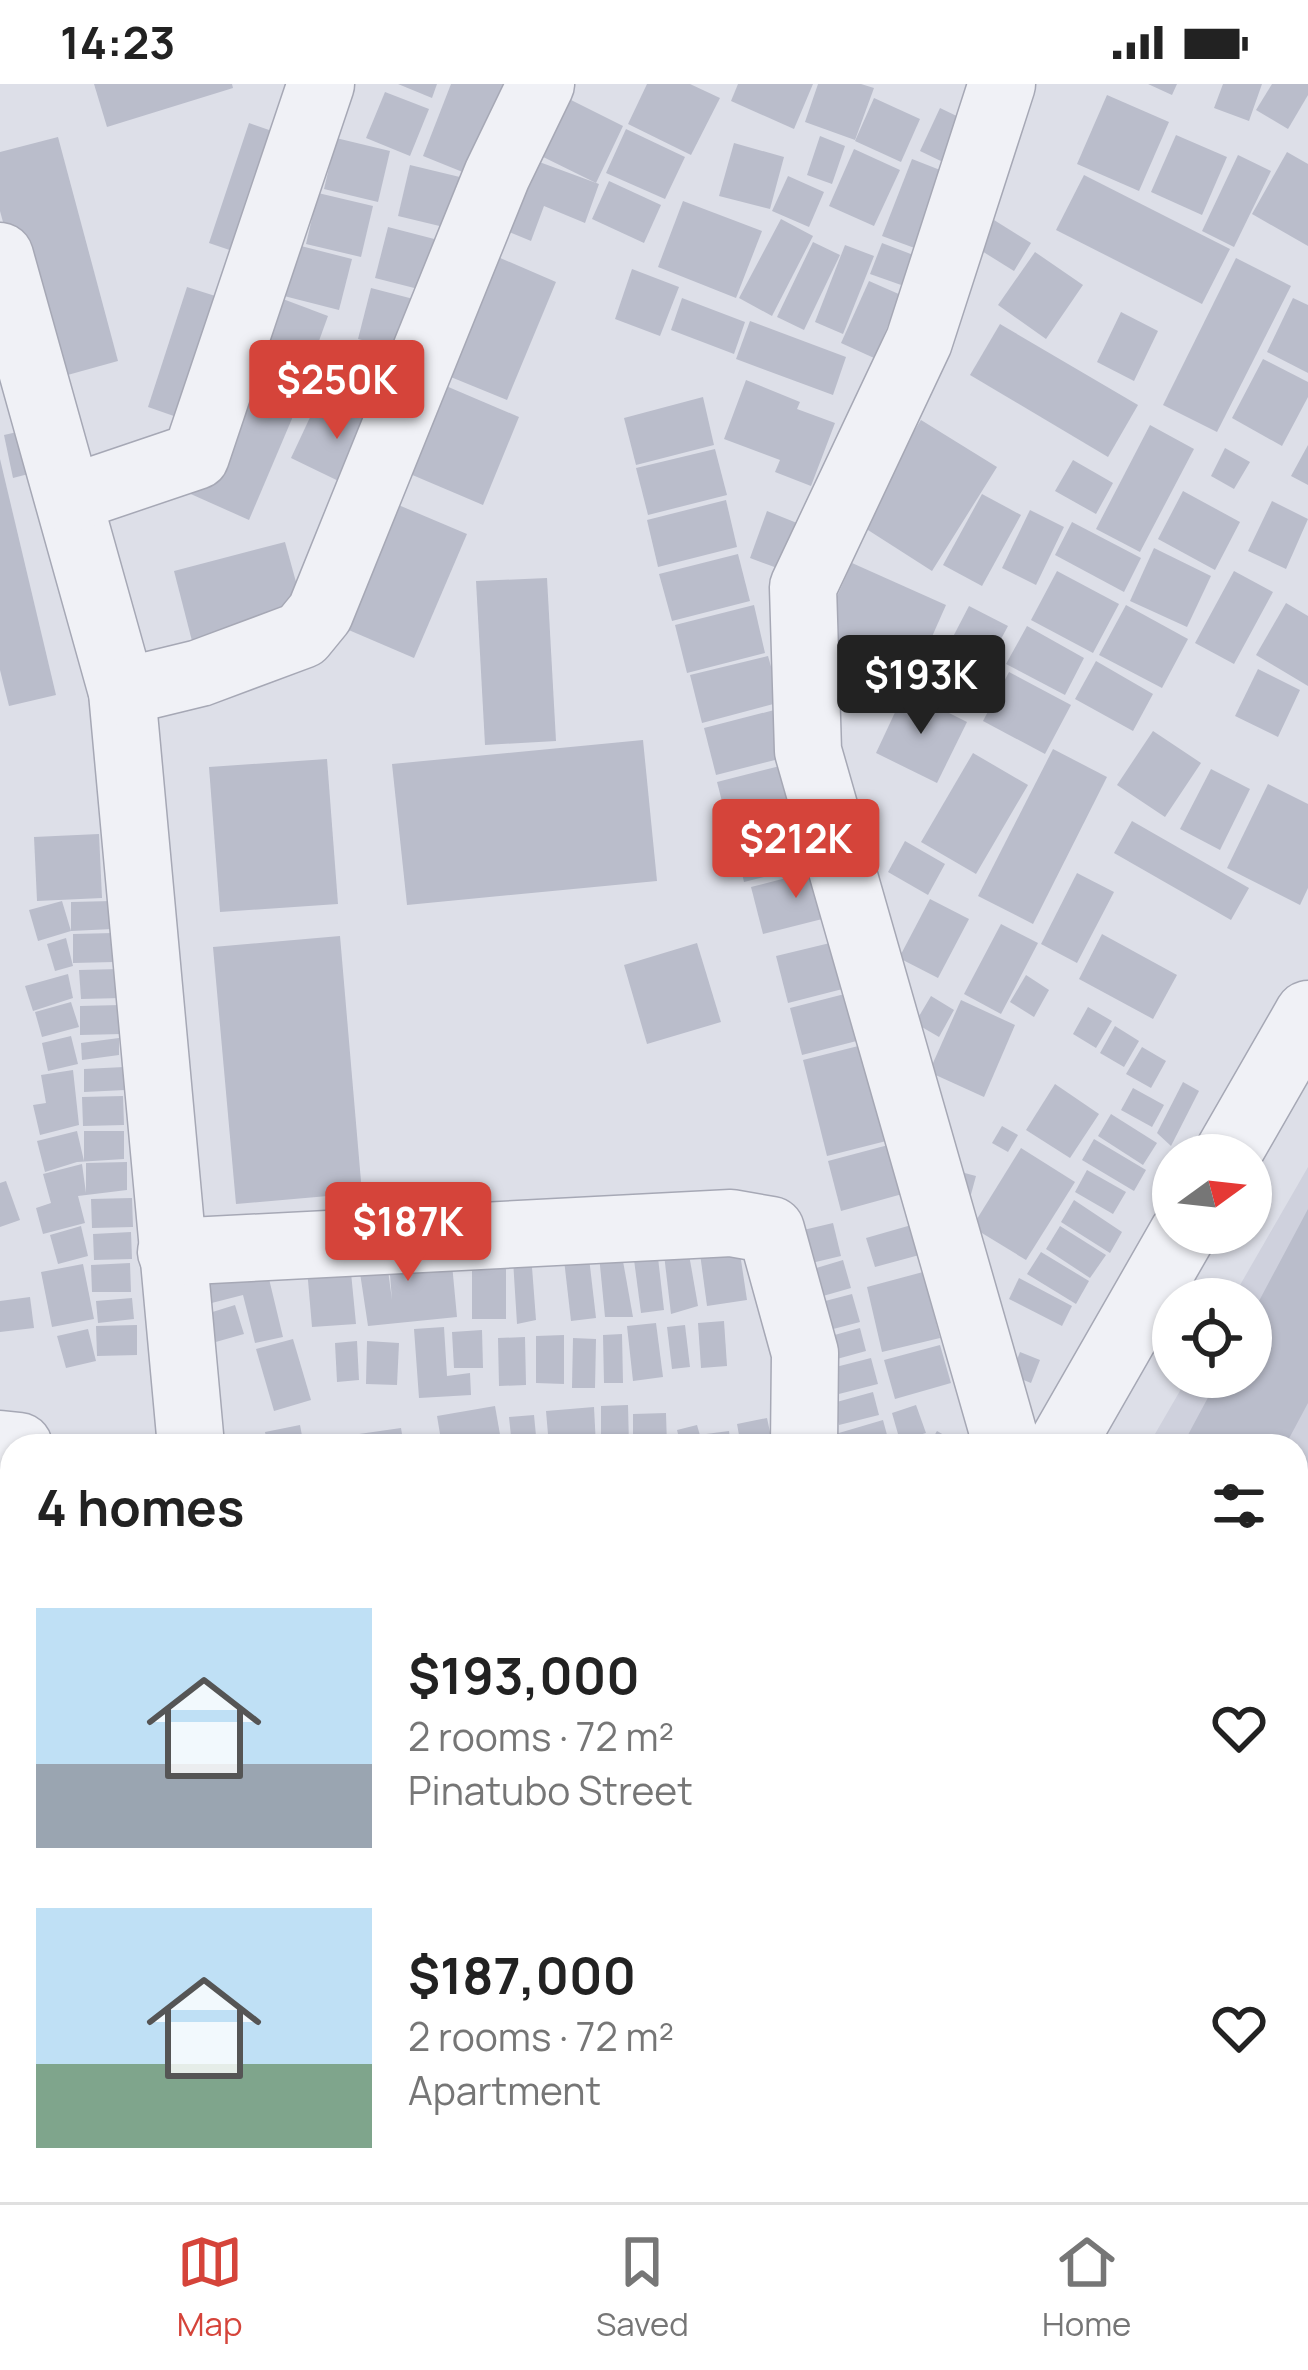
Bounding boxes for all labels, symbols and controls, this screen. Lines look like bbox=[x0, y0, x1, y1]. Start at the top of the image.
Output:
text: 14:23 bbox=[60, 11, 175, 73]
pin: $250K bbox=[253, 340, 421, 442]
text: $250K bbox=[276, 352, 398, 406]
pin: $193K bbox=[837, 635, 1005, 737]
text: $193K bbox=[864, 647, 978, 701]
pin: $212K bbox=[712, 799, 880, 901]
text: $212K bbox=[739, 811, 853, 865]
north arrow bbox=[1152, 1134, 1272, 1254]
map controls bbox=[1152, 1134, 1272, 1398]
pin: $187K bbox=[324, 1182, 492, 1284]
text: $187K bbox=[352, 1194, 464, 1248]
button: locate bbox=[1152, 1278, 1272, 1398]
text: 4 homes bbox=[36, 1472, 244, 1541]
icon: filters bbox=[1206, 1473, 1272, 1539]
text: $193,000 bbox=[408, 1640, 640, 1709]
icon: home bbox=[132, 1656, 276, 1800]
icon: heart bbox=[1206, 1695, 1272, 1761]
text: 2 rooms · 72 m² bbox=[408, 1709, 674, 1763]
text: Pinatubo Street bbox=[408, 1763, 693, 1817]
text: $187,000 bbox=[408, 1940, 636, 2009]
icon: home bbox=[132, 1956, 276, 2100]
icon: heart bbox=[1206, 1995, 1272, 2061]
text: 2 rooms · 72 m² bbox=[408, 2009, 674, 2063]
text: Apartment bbox=[408, 2063, 601, 2117]
tab: Map bbox=[177, 2229, 243, 2346]
tab: Saved bbox=[596, 2229, 689, 2346]
tab: Home bbox=[1042, 2229, 1131, 2346]

